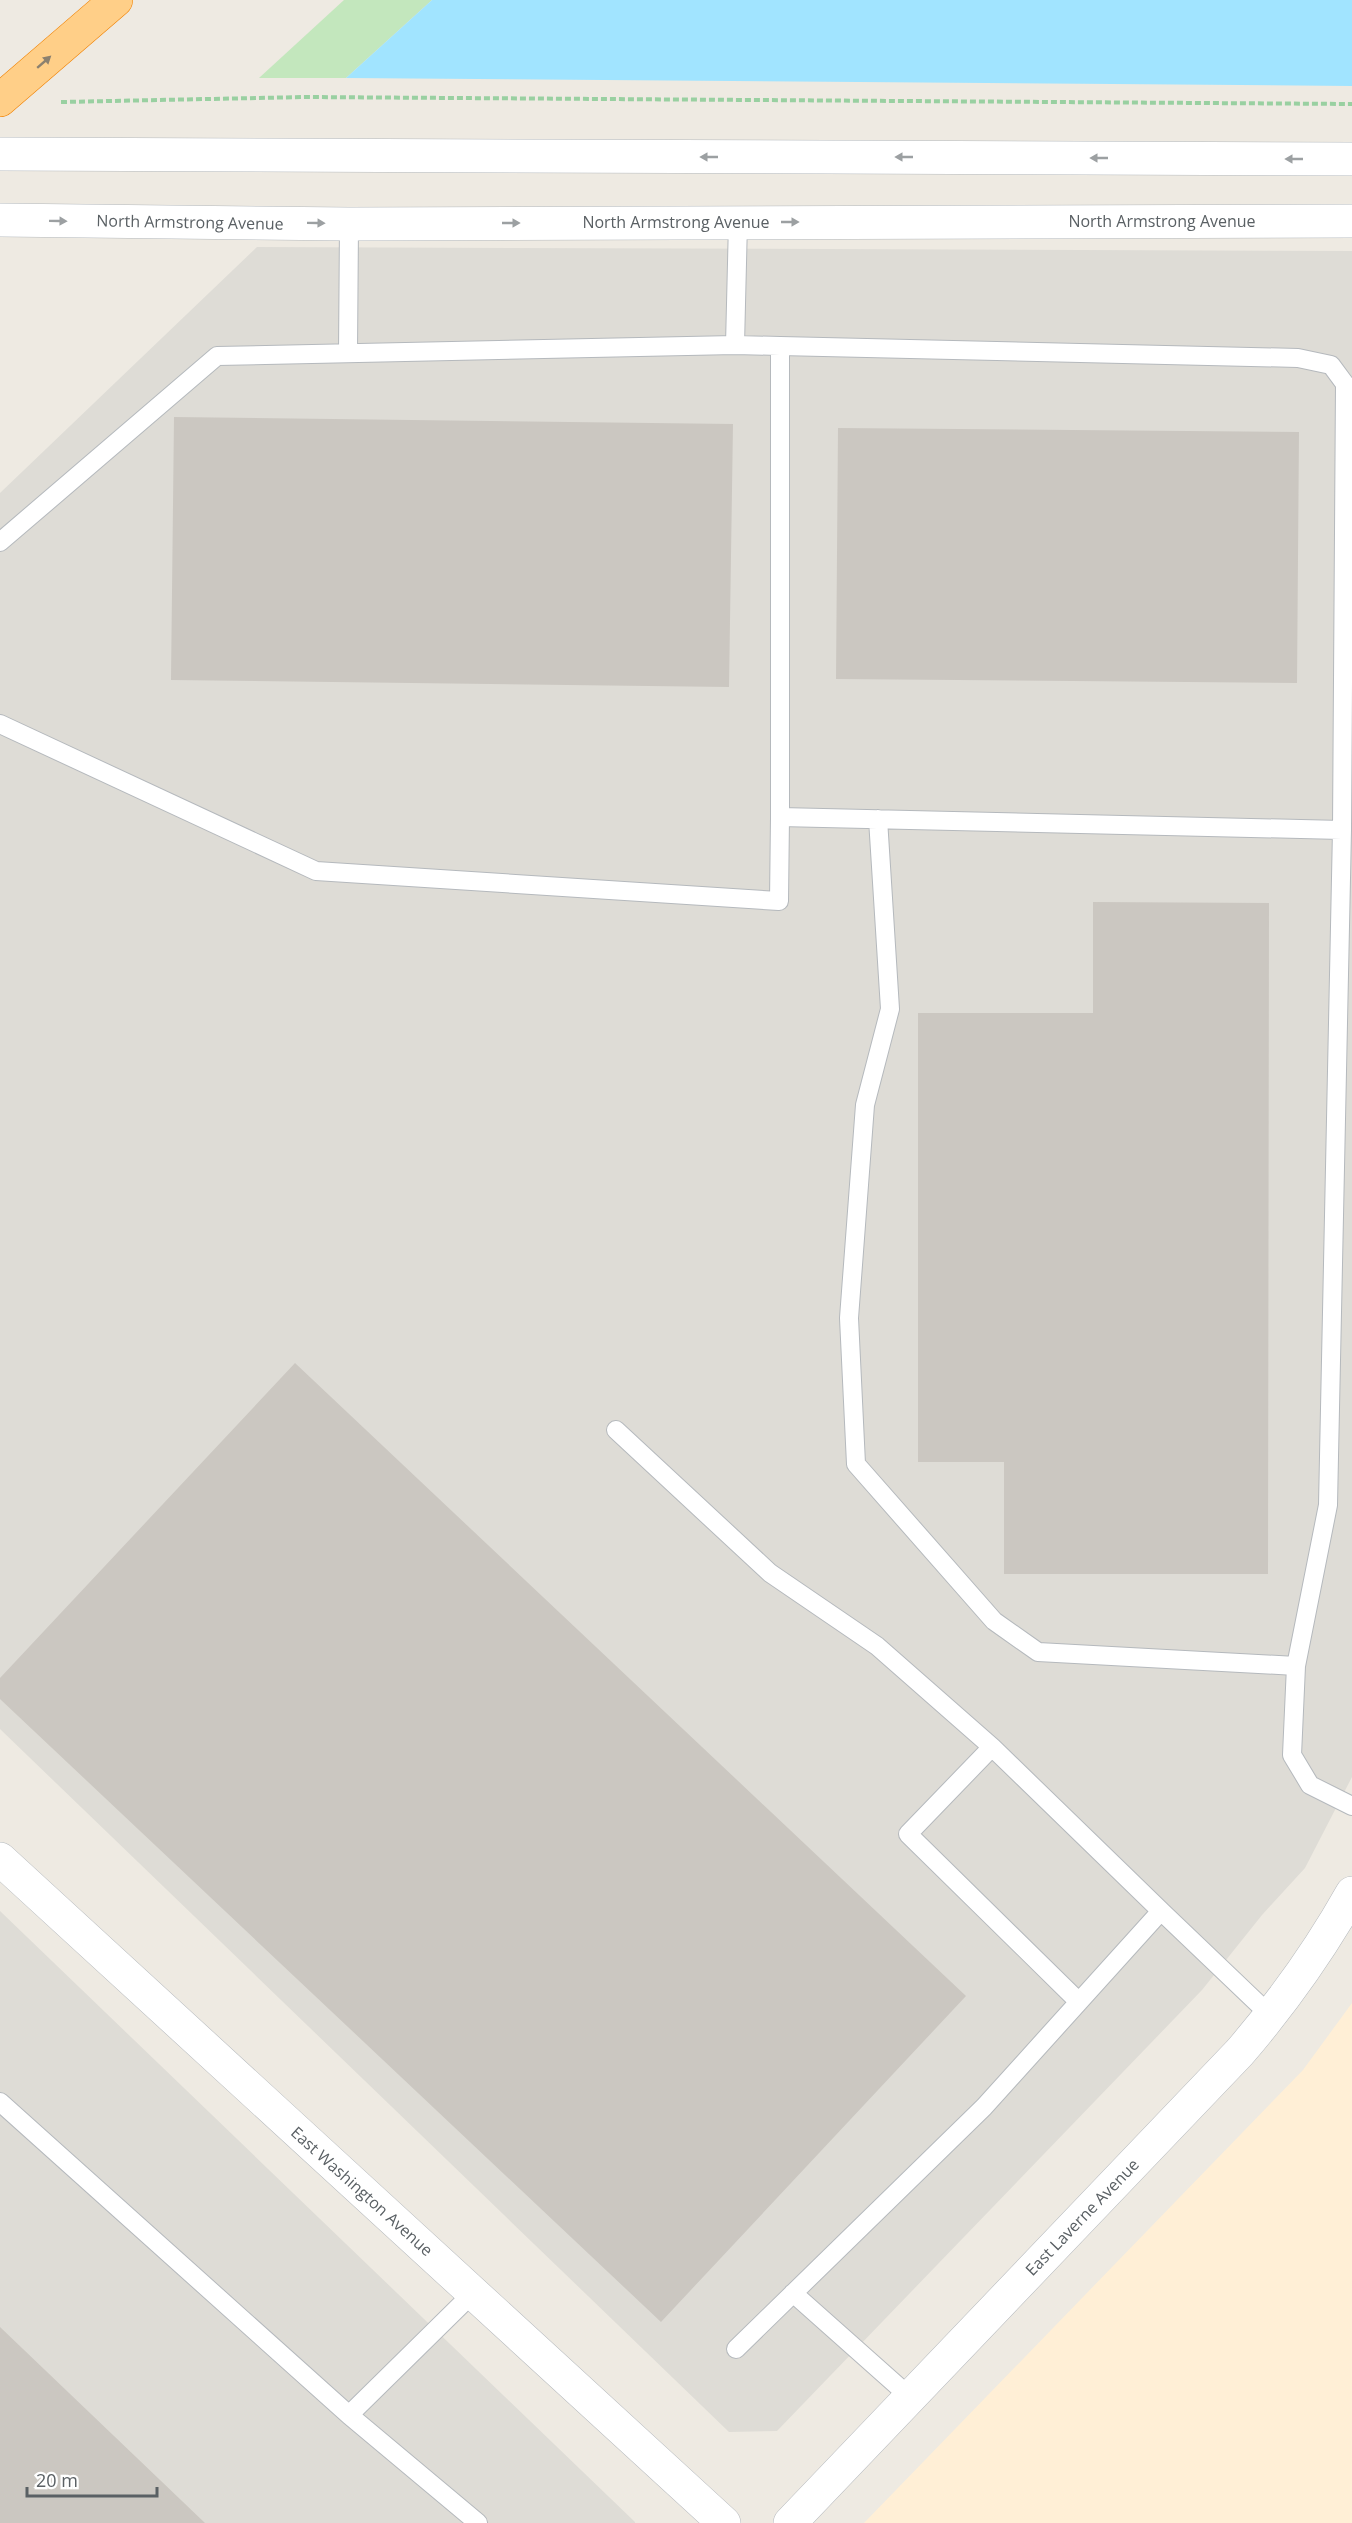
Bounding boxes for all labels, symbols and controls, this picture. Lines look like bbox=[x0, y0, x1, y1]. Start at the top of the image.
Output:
one-way arrow bbox=[36, 56, 51, 69]
one-way arrow bbox=[699, 152, 718, 161]
one-way arrow bbox=[894, 152, 913, 162]
one-way arrow bbox=[1089, 153, 1108, 163]
one-way arrow bbox=[1284, 154, 1303, 164]
street label: North Armstrong Avenue bbox=[96, 209, 284, 235]
street label: North Armstrong Avenue bbox=[1068, 210, 1256, 232]
street label: North Armstrong Avenue bbox=[582, 211, 770, 233]
one-way arrow bbox=[49, 216, 68, 226]
one-way arrow bbox=[781, 217, 800, 227]
one-way arrow bbox=[502, 218, 521, 228]
one-way arrow bbox=[307, 219, 326, 228]
street label: East Washington Avenue bbox=[286, 2121, 438, 2261]
street label: East Laverne Avenue bbox=[1020, 2154, 1144, 2280]
scale bar bbox=[27, 2460, 158, 2498]
text: 20 m bbox=[36, 2468, 78, 2492]

